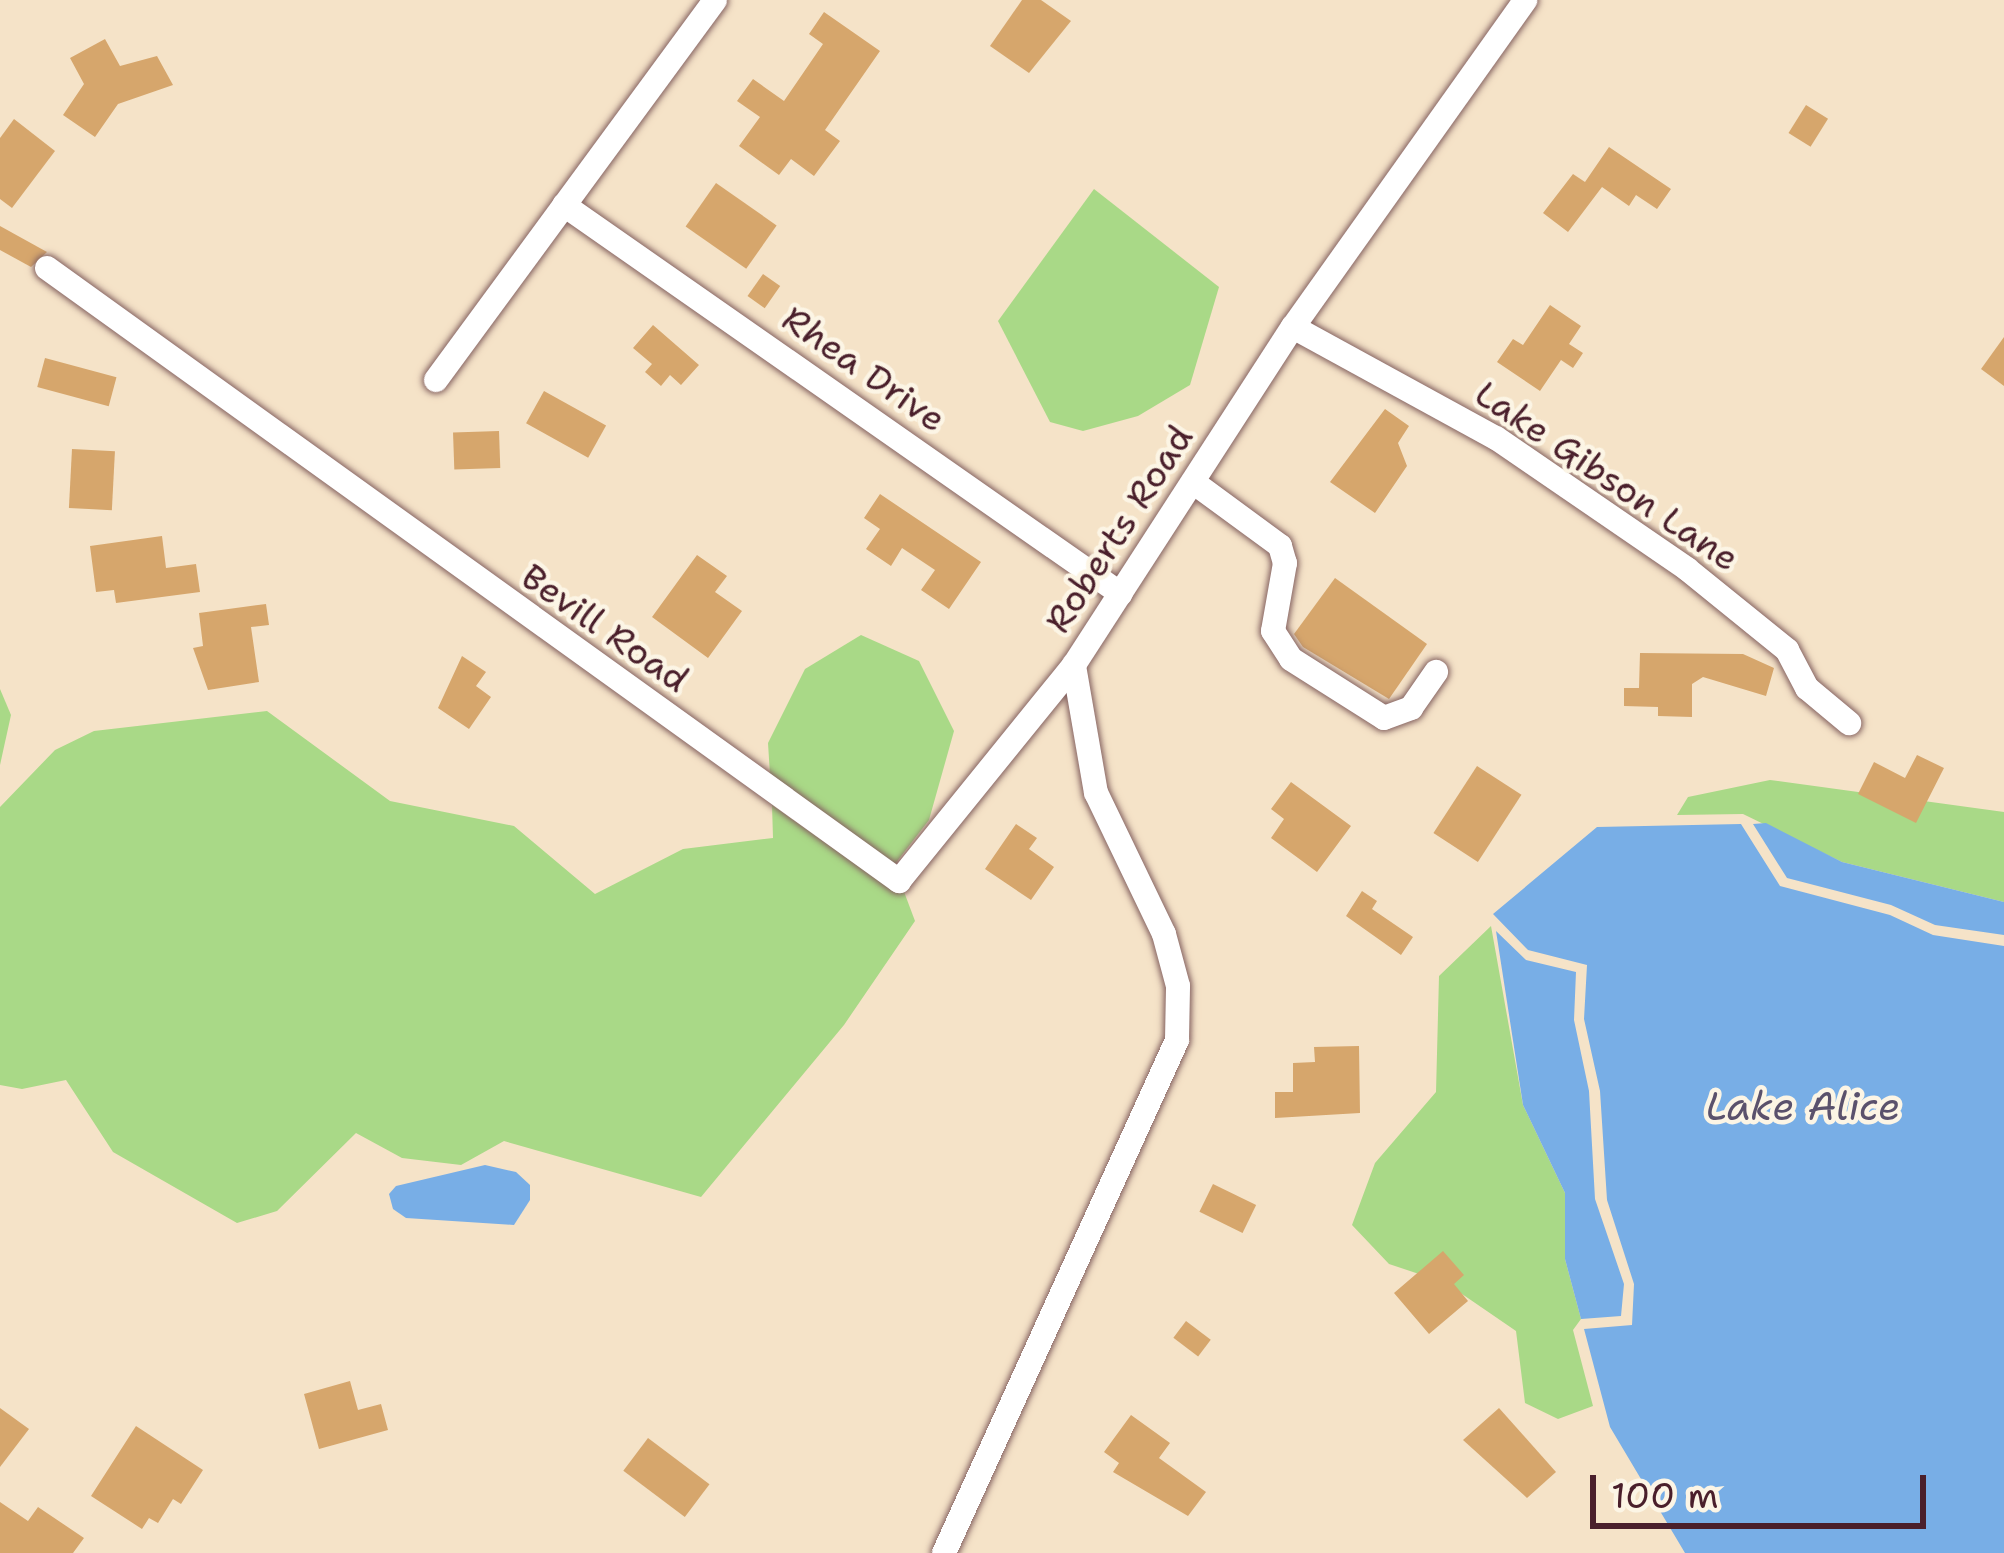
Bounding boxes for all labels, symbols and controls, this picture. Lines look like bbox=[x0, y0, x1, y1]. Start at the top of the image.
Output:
street label: Rhea Drive bbox=[774, 297, 954, 441]
street label: Lake Gibson Lane bbox=[1467, 372, 1747, 580]
street label: Roberts Road bbox=[1036, 417, 1202, 641]
street label: Bevill Road bbox=[513, 555, 697, 701]
water label: Lake Alice bbox=[1706, 1083, 1900, 1129]
scale bar bbox=[1596, 1451, 1932, 1525]
text: 100 m bbox=[1611, 1471, 1719, 1520]

